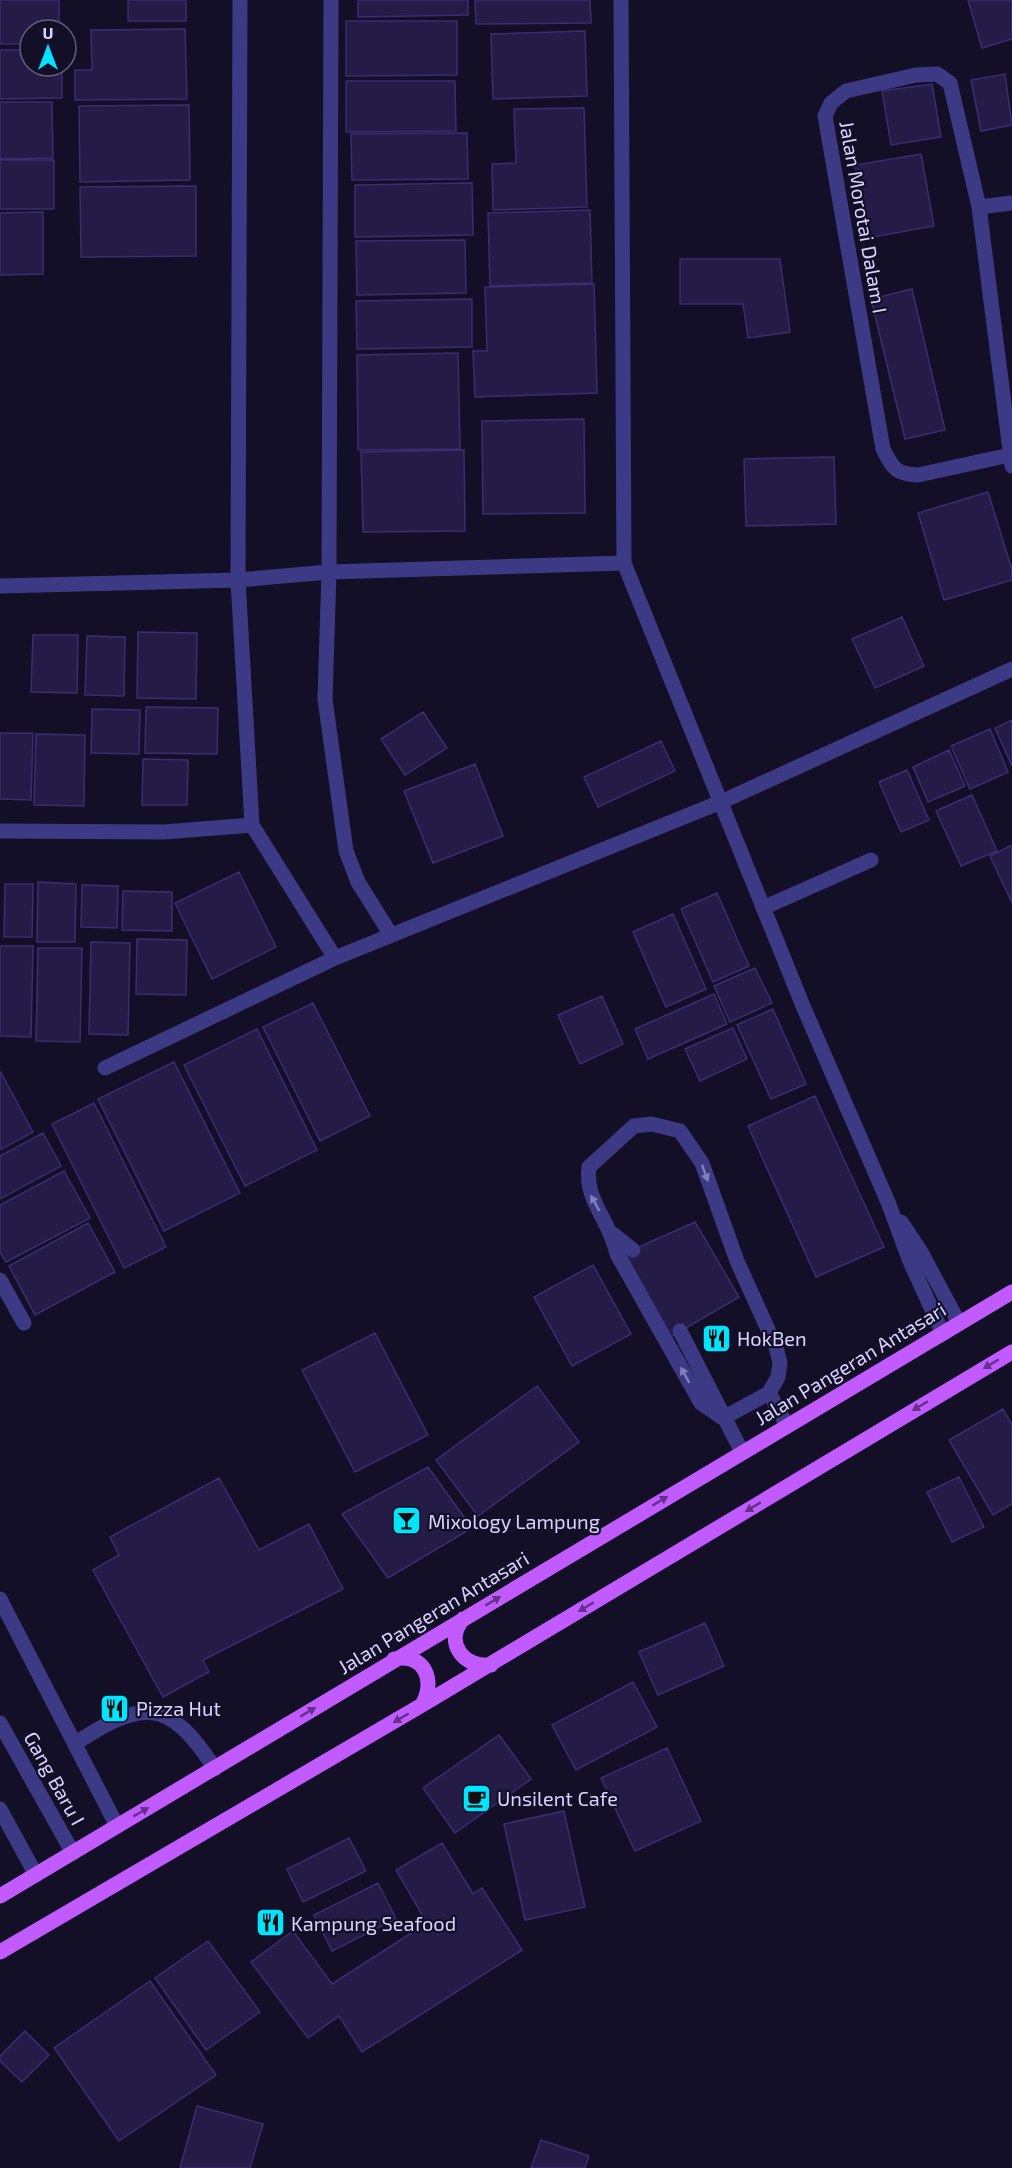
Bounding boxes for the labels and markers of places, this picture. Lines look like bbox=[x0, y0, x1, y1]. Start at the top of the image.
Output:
restaurant icon: HokBen bbox=[700, 1322, 732, 1354]
place label: HokBen bbox=[737, 1326, 807, 1350]
bar icon: Mixology Lampung bbox=[391, 1505, 423, 1537]
place label: Mixology Lampung bbox=[428, 1509, 600, 1533]
restaurant icon: Pizza Hut bbox=[99, 1692, 131, 1724]
place label: Pizza Hut bbox=[136, 1696, 221, 1720]
cafe icon: Unsilent Cafe bbox=[460, 1782, 492, 1814]
place label: Unsilent Cafe bbox=[497, 1786, 618, 1810]
restaurant icon: Kampung Seafood bbox=[254, 1907, 286, 1939]
place label: Kampung Seafood bbox=[291, 1911, 456, 1935]

